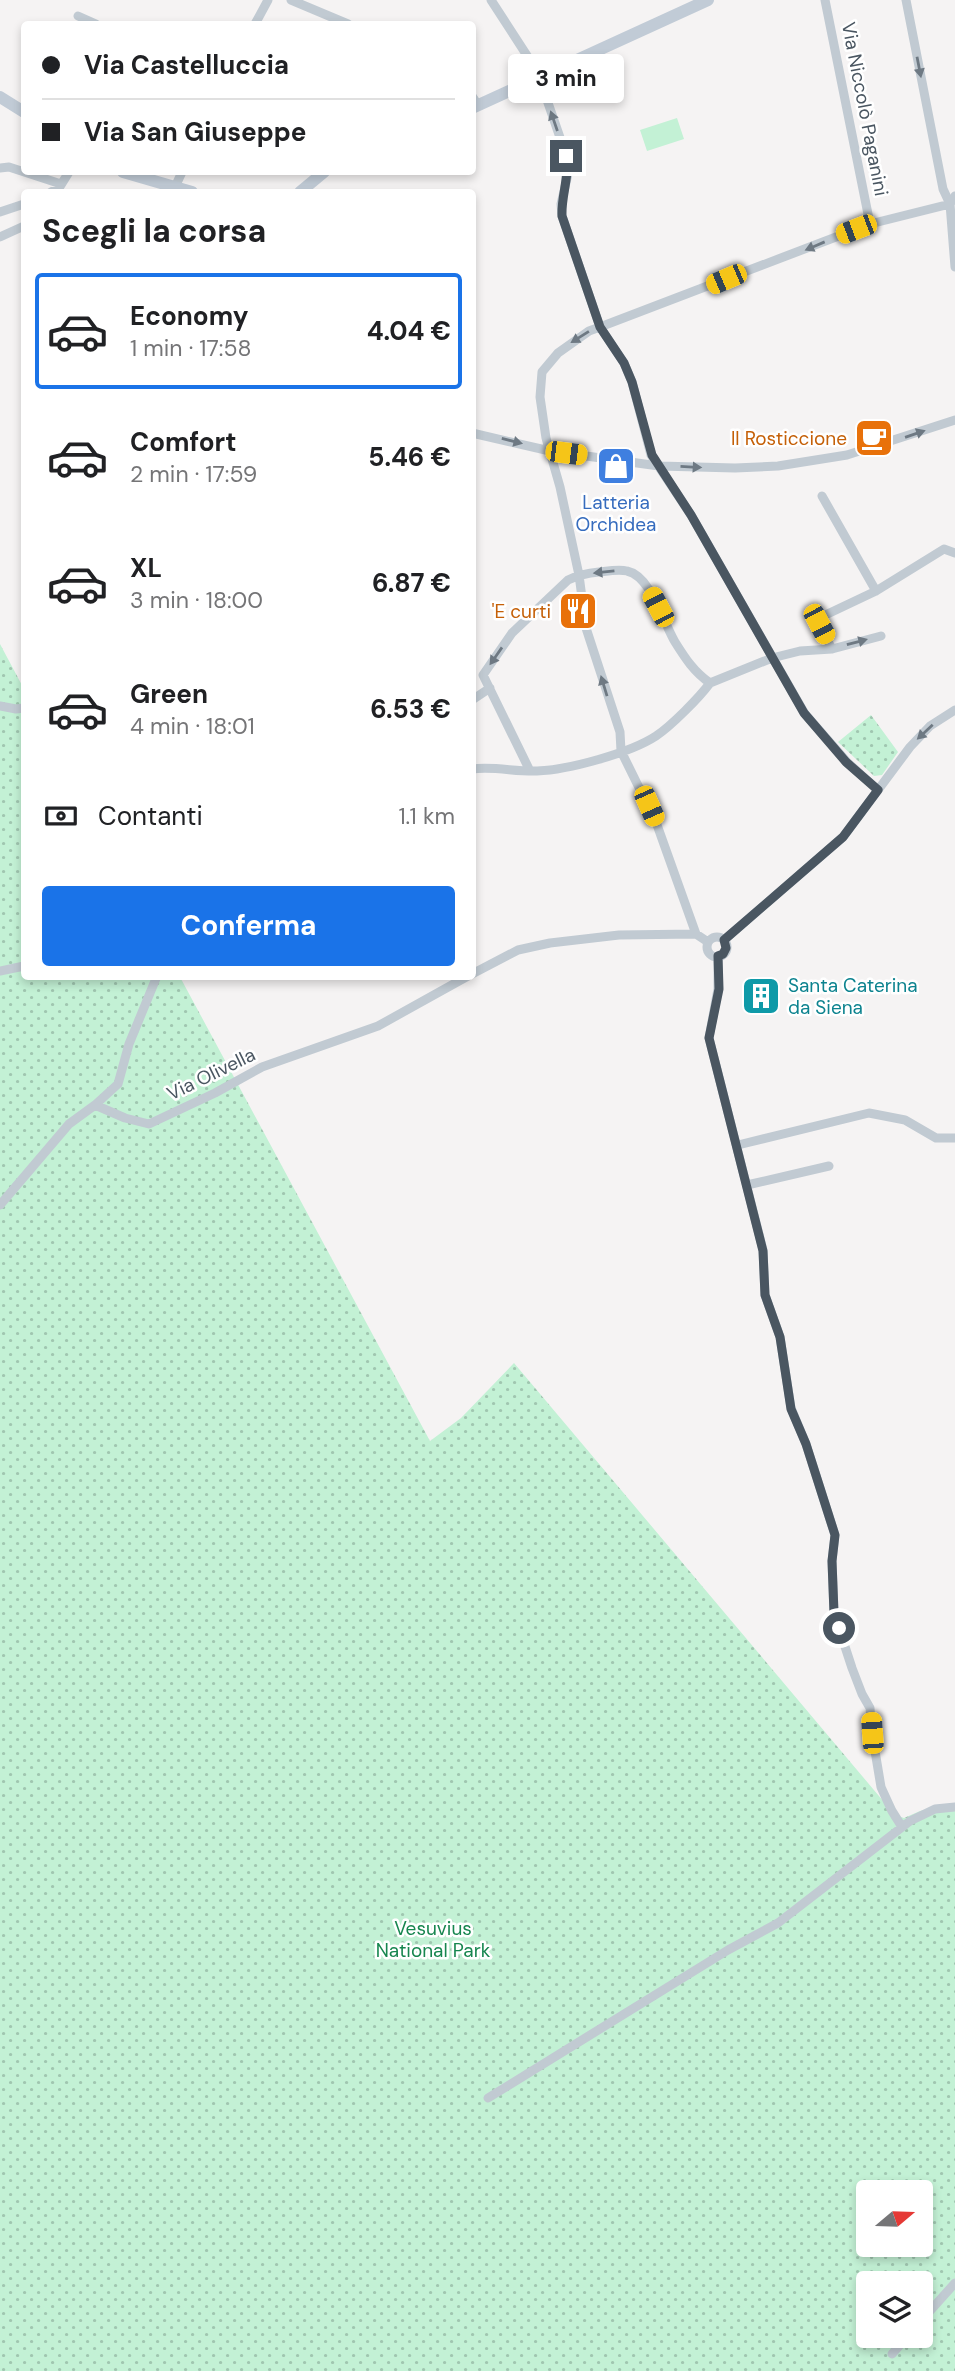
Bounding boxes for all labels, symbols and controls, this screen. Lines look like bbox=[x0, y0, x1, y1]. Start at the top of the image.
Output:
street label: Via Niccolò Paganini bbox=[836, 20, 894, 198]
text: Via Castelluccia bbox=[84, 48, 289, 82]
callout: 3 min bbox=[508, 54, 624, 104]
one-way arrow bbox=[914, 56, 925, 78]
text: 3 min bbox=[535, 63, 597, 93]
one-way arrow bbox=[548, 110, 559, 131]
text: Via San Giuseppe bbox=[84, 115, 306, 149]
route end bbox=[550, 140, 582, 172]
text: Scegli la corsa bbox=[42, 210, 266, 252]
car bbox=[833, 212, 880, 246]
one-way arrow bbox=[804, 240, 825, 251]
car bbox=[703, 261, 750, 297]
text: Economy bbox=[130, 299, 248, 333]
icon: car bbox=[46, 300, 109, 363]
text: 4.04 € bbox=[367, 314, 451, 348]
one-way arrow bbox=[571, 331, 590, 344]
text: 1 min · 17:58 bbox=[130, 333, 251, 363]
cafe icon: Il Rosticcione bbox=[853, 417, 895, 459]
text: Comfort bbox=[130, 425, 236, 459]
icon: car bbox=[46, 426, 109, 489]
place label: Il Rosticcione bbox=[731, 426, 847, 451]
one-way arrow bbox=[904, 429, 925, 439]
one-way arrow bbox=[501, 436, 523, 447]
text: 5.46 € bbox=[368, 440, 451, 474]
car bbox=[544, 440, 589, 466]
shop icon: Latteria Orchidea bbox=[595, 445, 637, 487]
text: 2 min · 17:59 bbox=[130, 459, 257, 489]
one-way arrow bbox=[680, 462, 702, 473]
place label: Latteria Orchidea bbox=[576, 490, 656, 537]
text: XL bbox=[130, 551, 162, 585]
icon: car bbox=[46, 552, 109, 615]
text: 6.87 € bbox=[372, 566, 451, 600]
one-way arrow bbox=[592, 567, 614, 578]
car bbox=[639, 584, 678, 630]
text: 3 min · 18:00 bbox=[130, 585, 263, 615]
restaurant icon: 'E curti bbox=[557, 590, 599, 632]
place label: 'E curti bbox=[491, 599, 551, 624]
car bbox=[800, 601, 839, 647]
one-way arrow bbox=[846, 636, 868, 647]
one-way arrow bbox=[489, 647, 503, 665]
one-way arrow bbox=[598, 675, 608, 696]
text: Green bbox=[130, 677, 208, 711]
icon: car bbox=[46, 678, 109, 741]
text: 6.53 € bbox=[370, 692, 451, 726]
text: 4 min · 18:01 bbox=[130, 711, 255, 741]
one-way arrow bbox=[917, 723, 934, 739]
car bbox=[631, 783, 668, 829]
icon: cash bbox=[42, 797, 80, 835]
text: Contanti bbox=[98, 799, 203, 833]
text: 1.1 km bbox=[398, 801, 455, 831]
button: Conferma bbox=[42, 886, 455, 966]
place label: Santa Caterina da Siena bbox=[788, 973, 918, 1020]
building icon: Santa Caterina da Siena bbox=[740, 975, 782, 1017]
street label: Via Olivella bbox=[163, 1042, 259, 1106]
route start bbox=[823, 1612, 855, 1644]
car bbox=[861, 1711, 884, 1755]
park label: Vesuvius National Park bbox=[376, 1916, 491, 1963]
north arrow bbox=[856, 2180, 933, 2258]
map controls bbox=[856, 2180, 933, 2348]
button: layers bbox=[856, 2271, 933, 2348]

